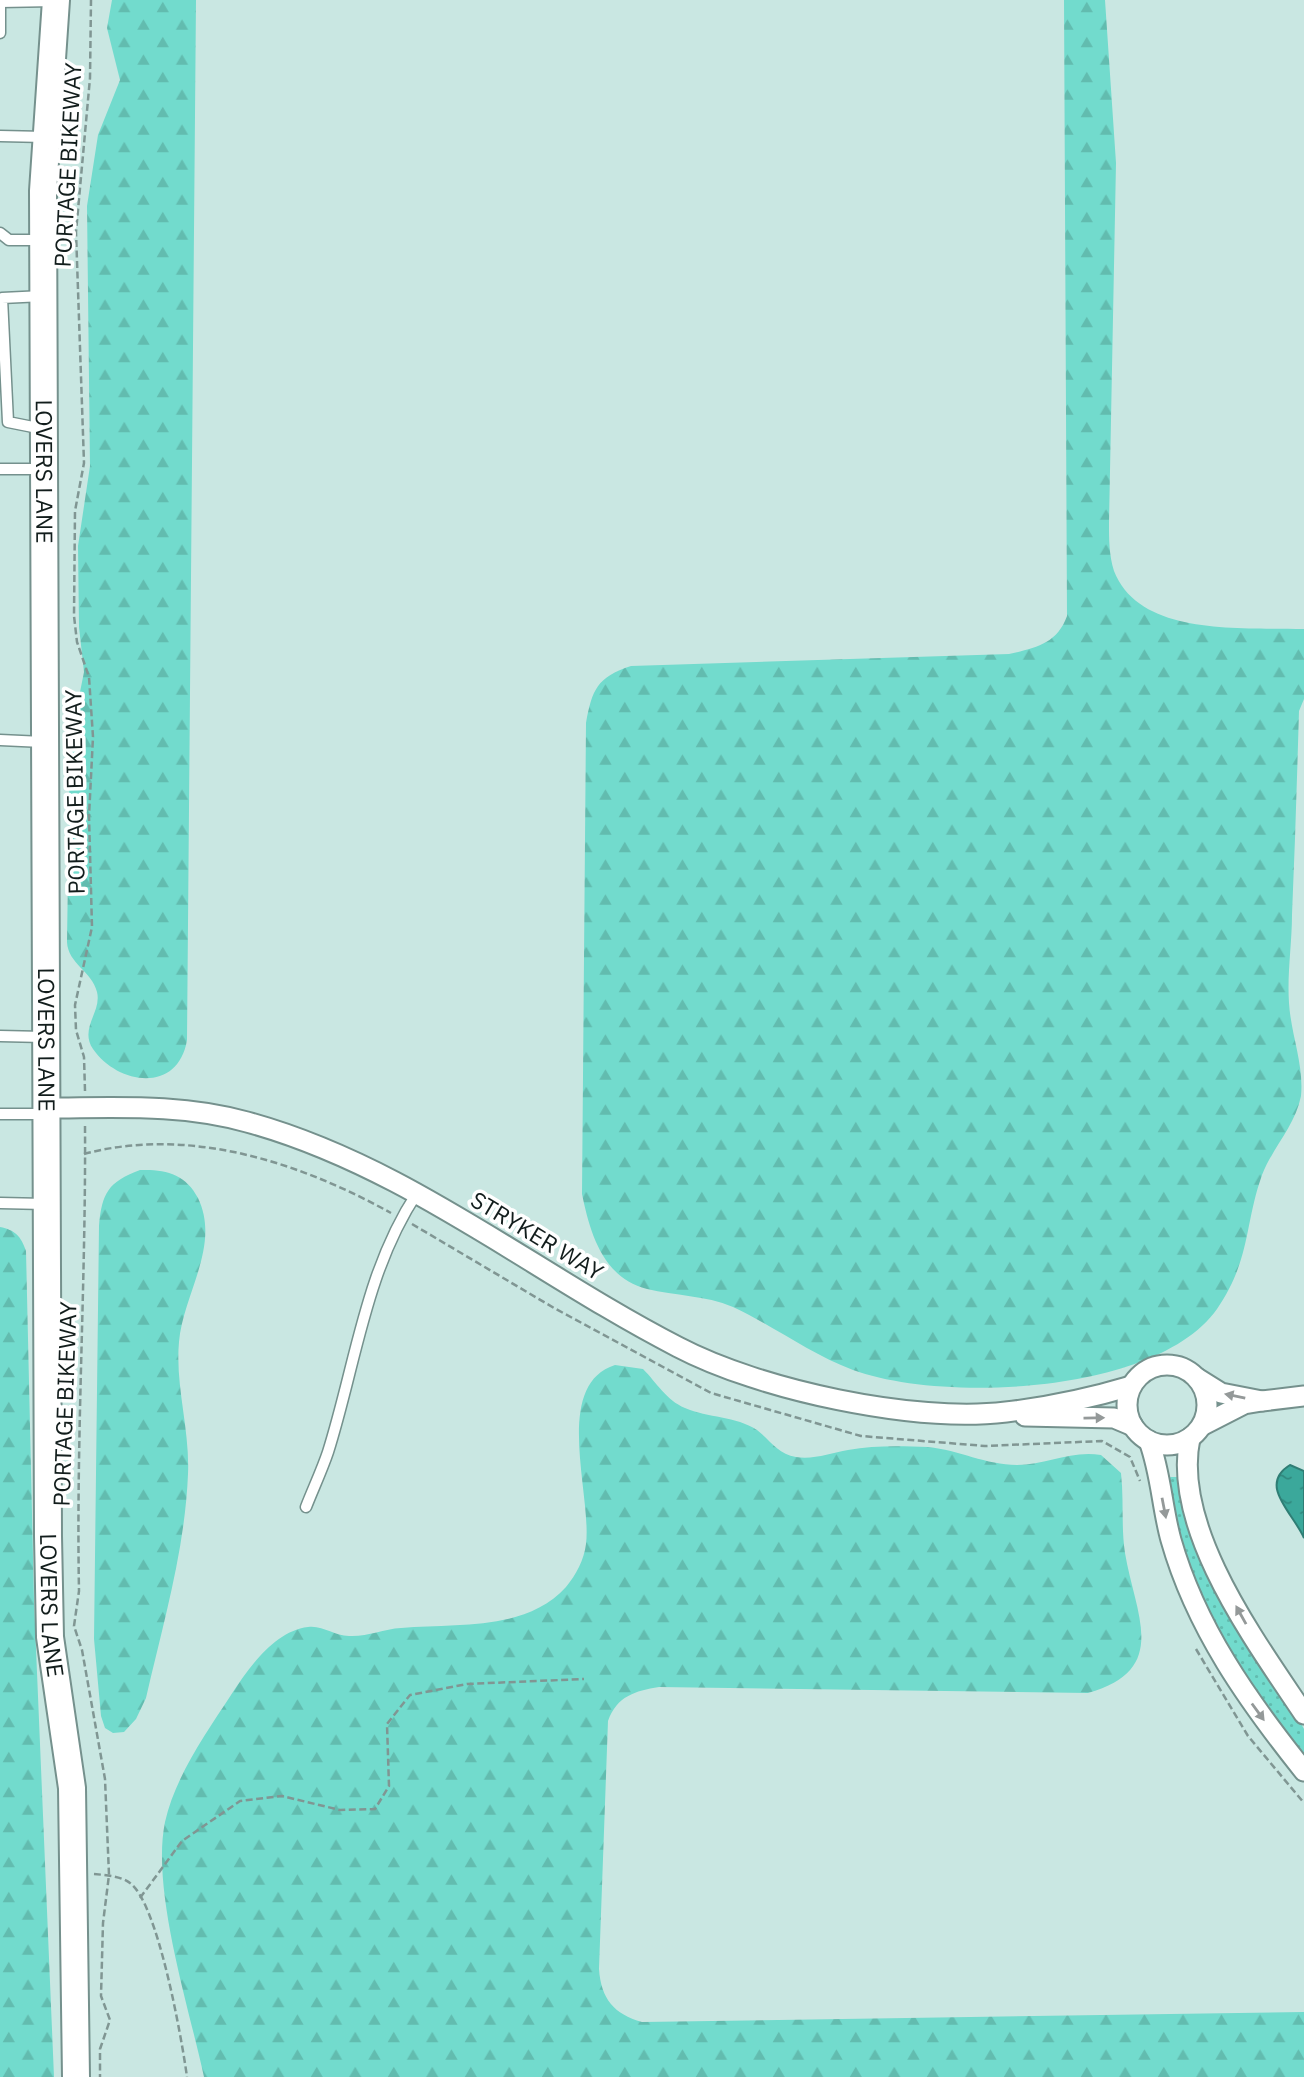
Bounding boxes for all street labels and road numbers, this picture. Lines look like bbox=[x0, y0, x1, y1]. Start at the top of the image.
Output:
street label: PORTAGE BIKEWAY bbox=[47, 61, 87, 268]
street label: LOVERS LANE bbox=[30, 399, 60, 544]
street label: PORTAGE BIKEWAY bbox=[57, 689, 91, 895]
street label: LOVERS LANE bbox=[32, 967, 62, 1112]
street label: STRYKER WAY bbox=[466, 1184, 610, 1287]
street label: PORTAGE BIKEWAY bbox=[45, 1301, 83, 1507]
street label: LOVERS LANE bbox=[34, 1533, 72, 1679]

